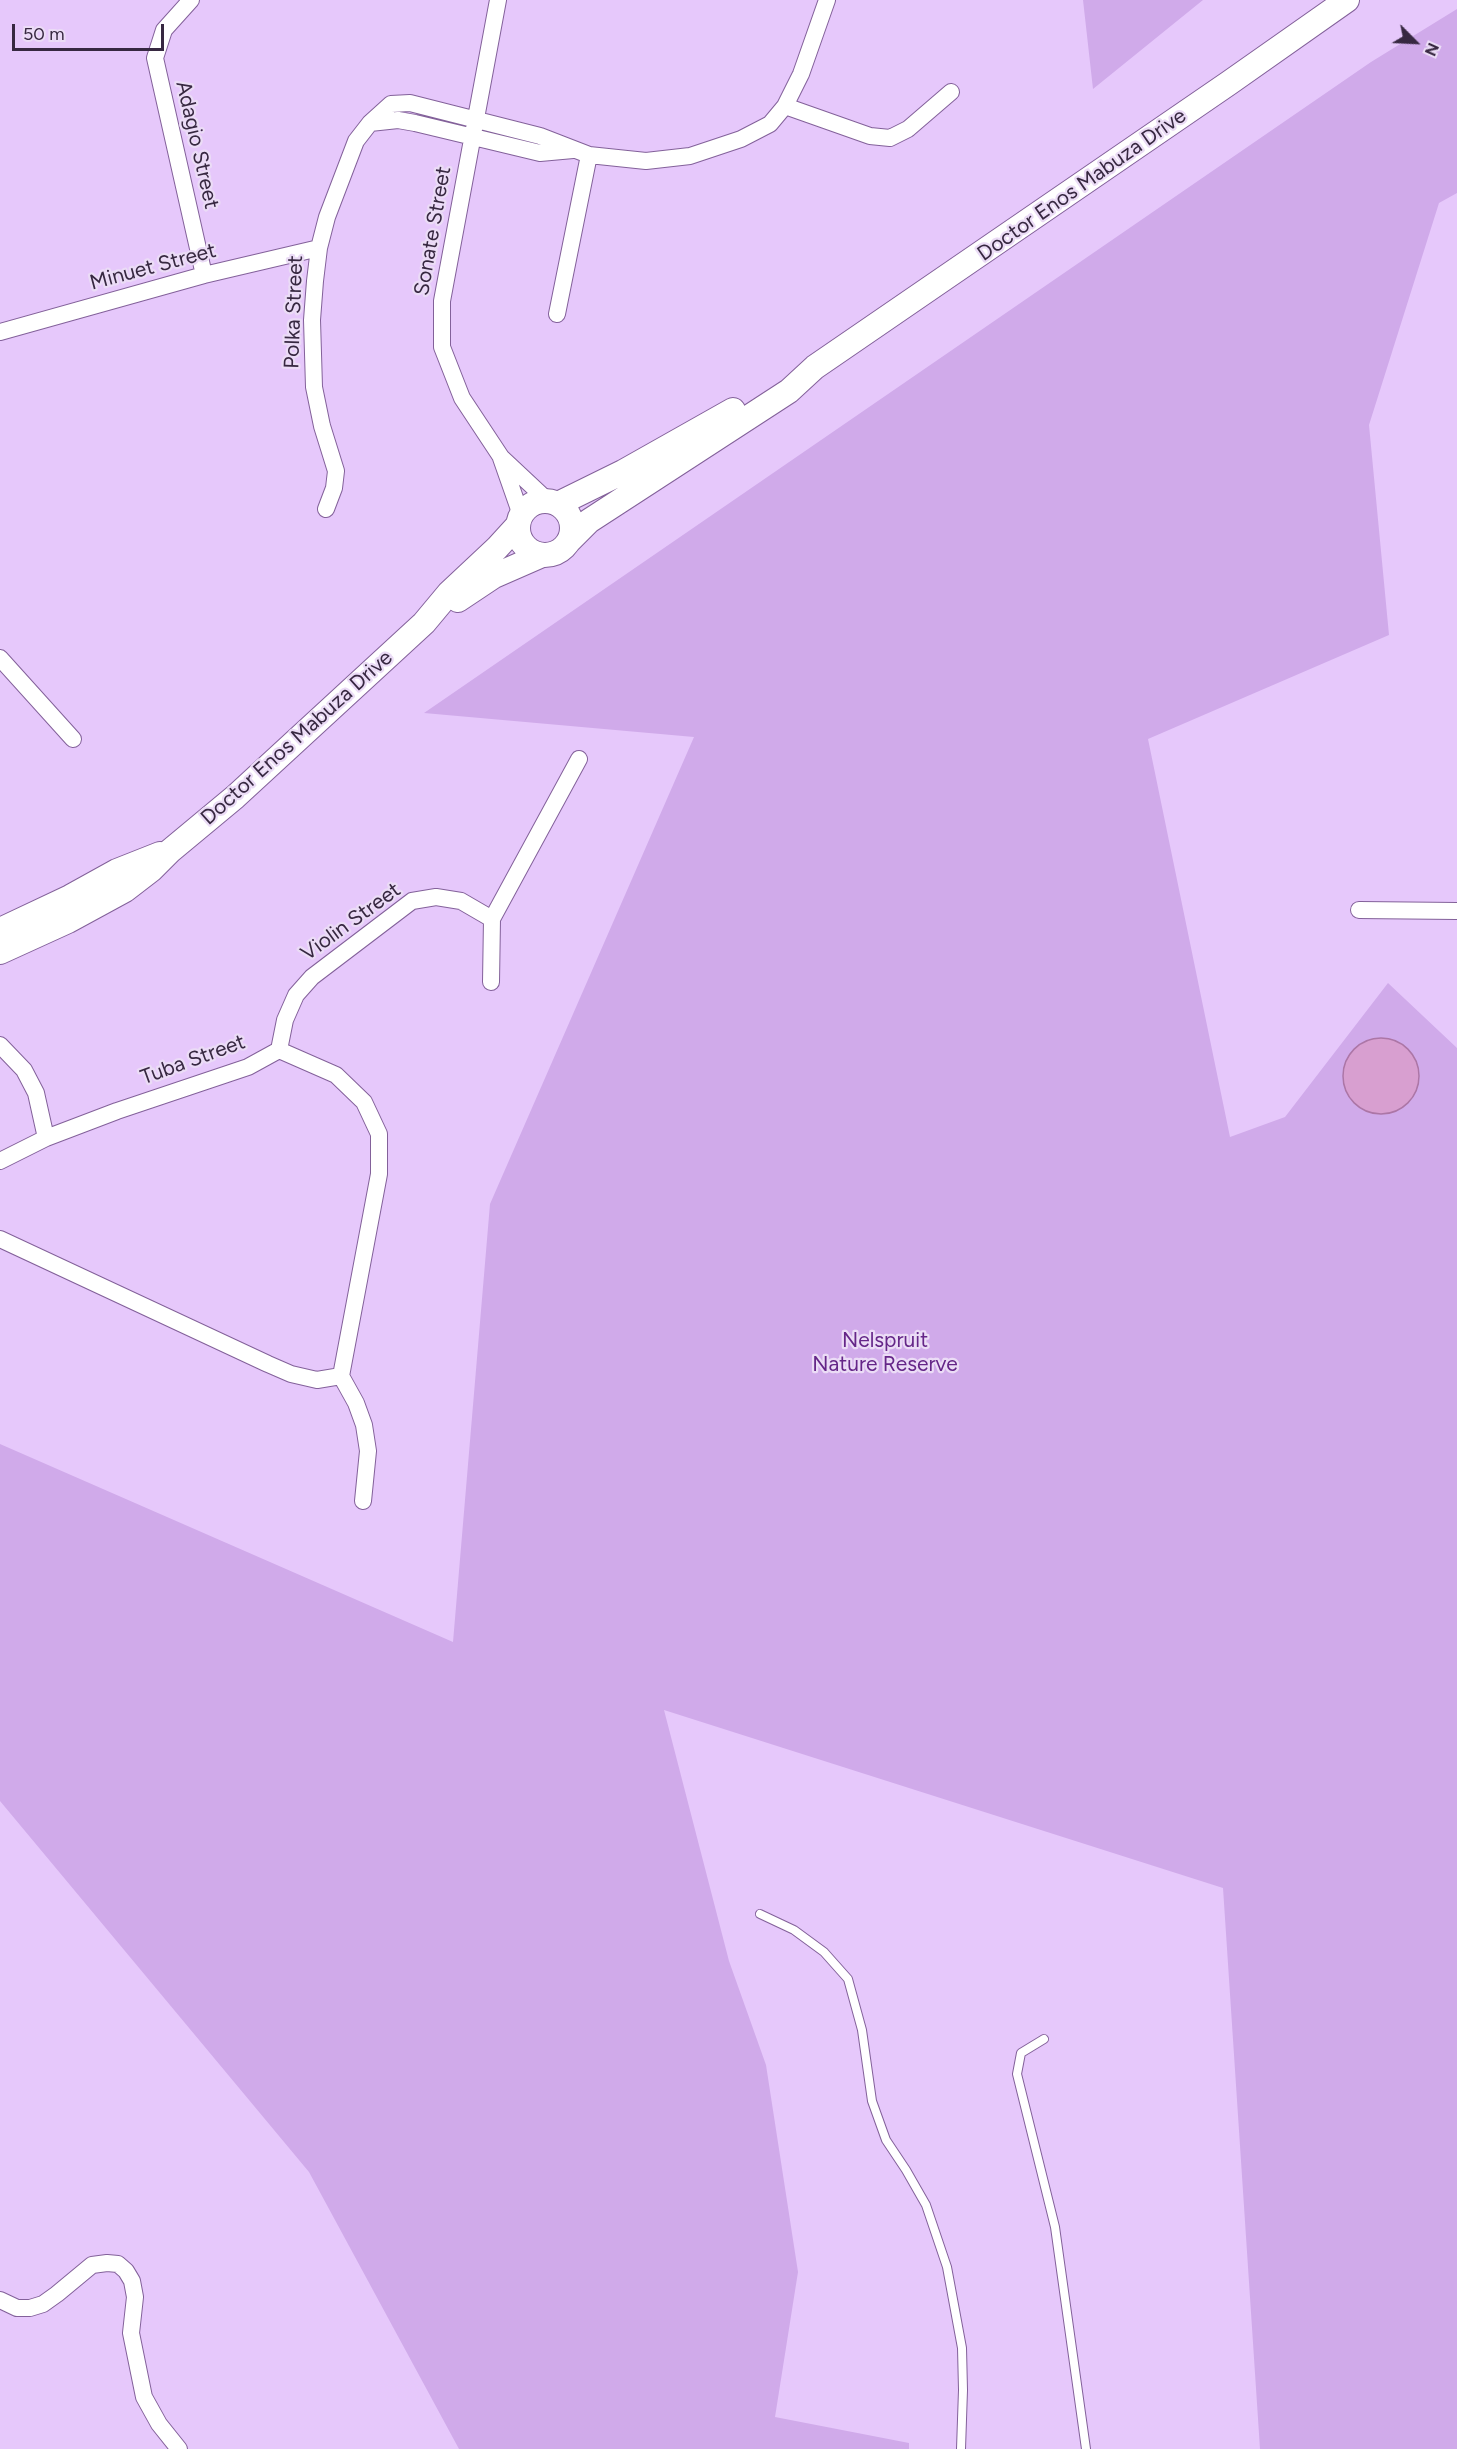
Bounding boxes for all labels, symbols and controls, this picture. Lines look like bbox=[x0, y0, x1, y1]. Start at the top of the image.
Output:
scale bar bbox=[15, 12, 166, 50]
north arrow bbox=[1385, 12, 1445, 72]
text: 50 m bbox=[23, 23, 65, 45]
text: N bbox=[1421, 40, 1443, 59]
street label: Adagio Street bbox=[170, 79, 224, 211]
street label: Doctor Enos Mabuza Drive bbox=[973, 103, 1191, 267]
street label: Sonate Street bbox=[409, 164, 457, 298]
street label: Minuet Street bbox=[87, 238, 219, 296]
street label: Polka Street bbox=[279, 255, 309, 369]
street label: Doctor Enos Mabuza Drive bbox=[196, 645, 398, 831]
street label: Violin Street bbox=[296, 877, 406, 967]
street label: Tuba Street bbox=[137, 1029, 249, 1091]
park label: Nelspruit Nature Reserve bbox=[812, 1328, 958, 1378]

